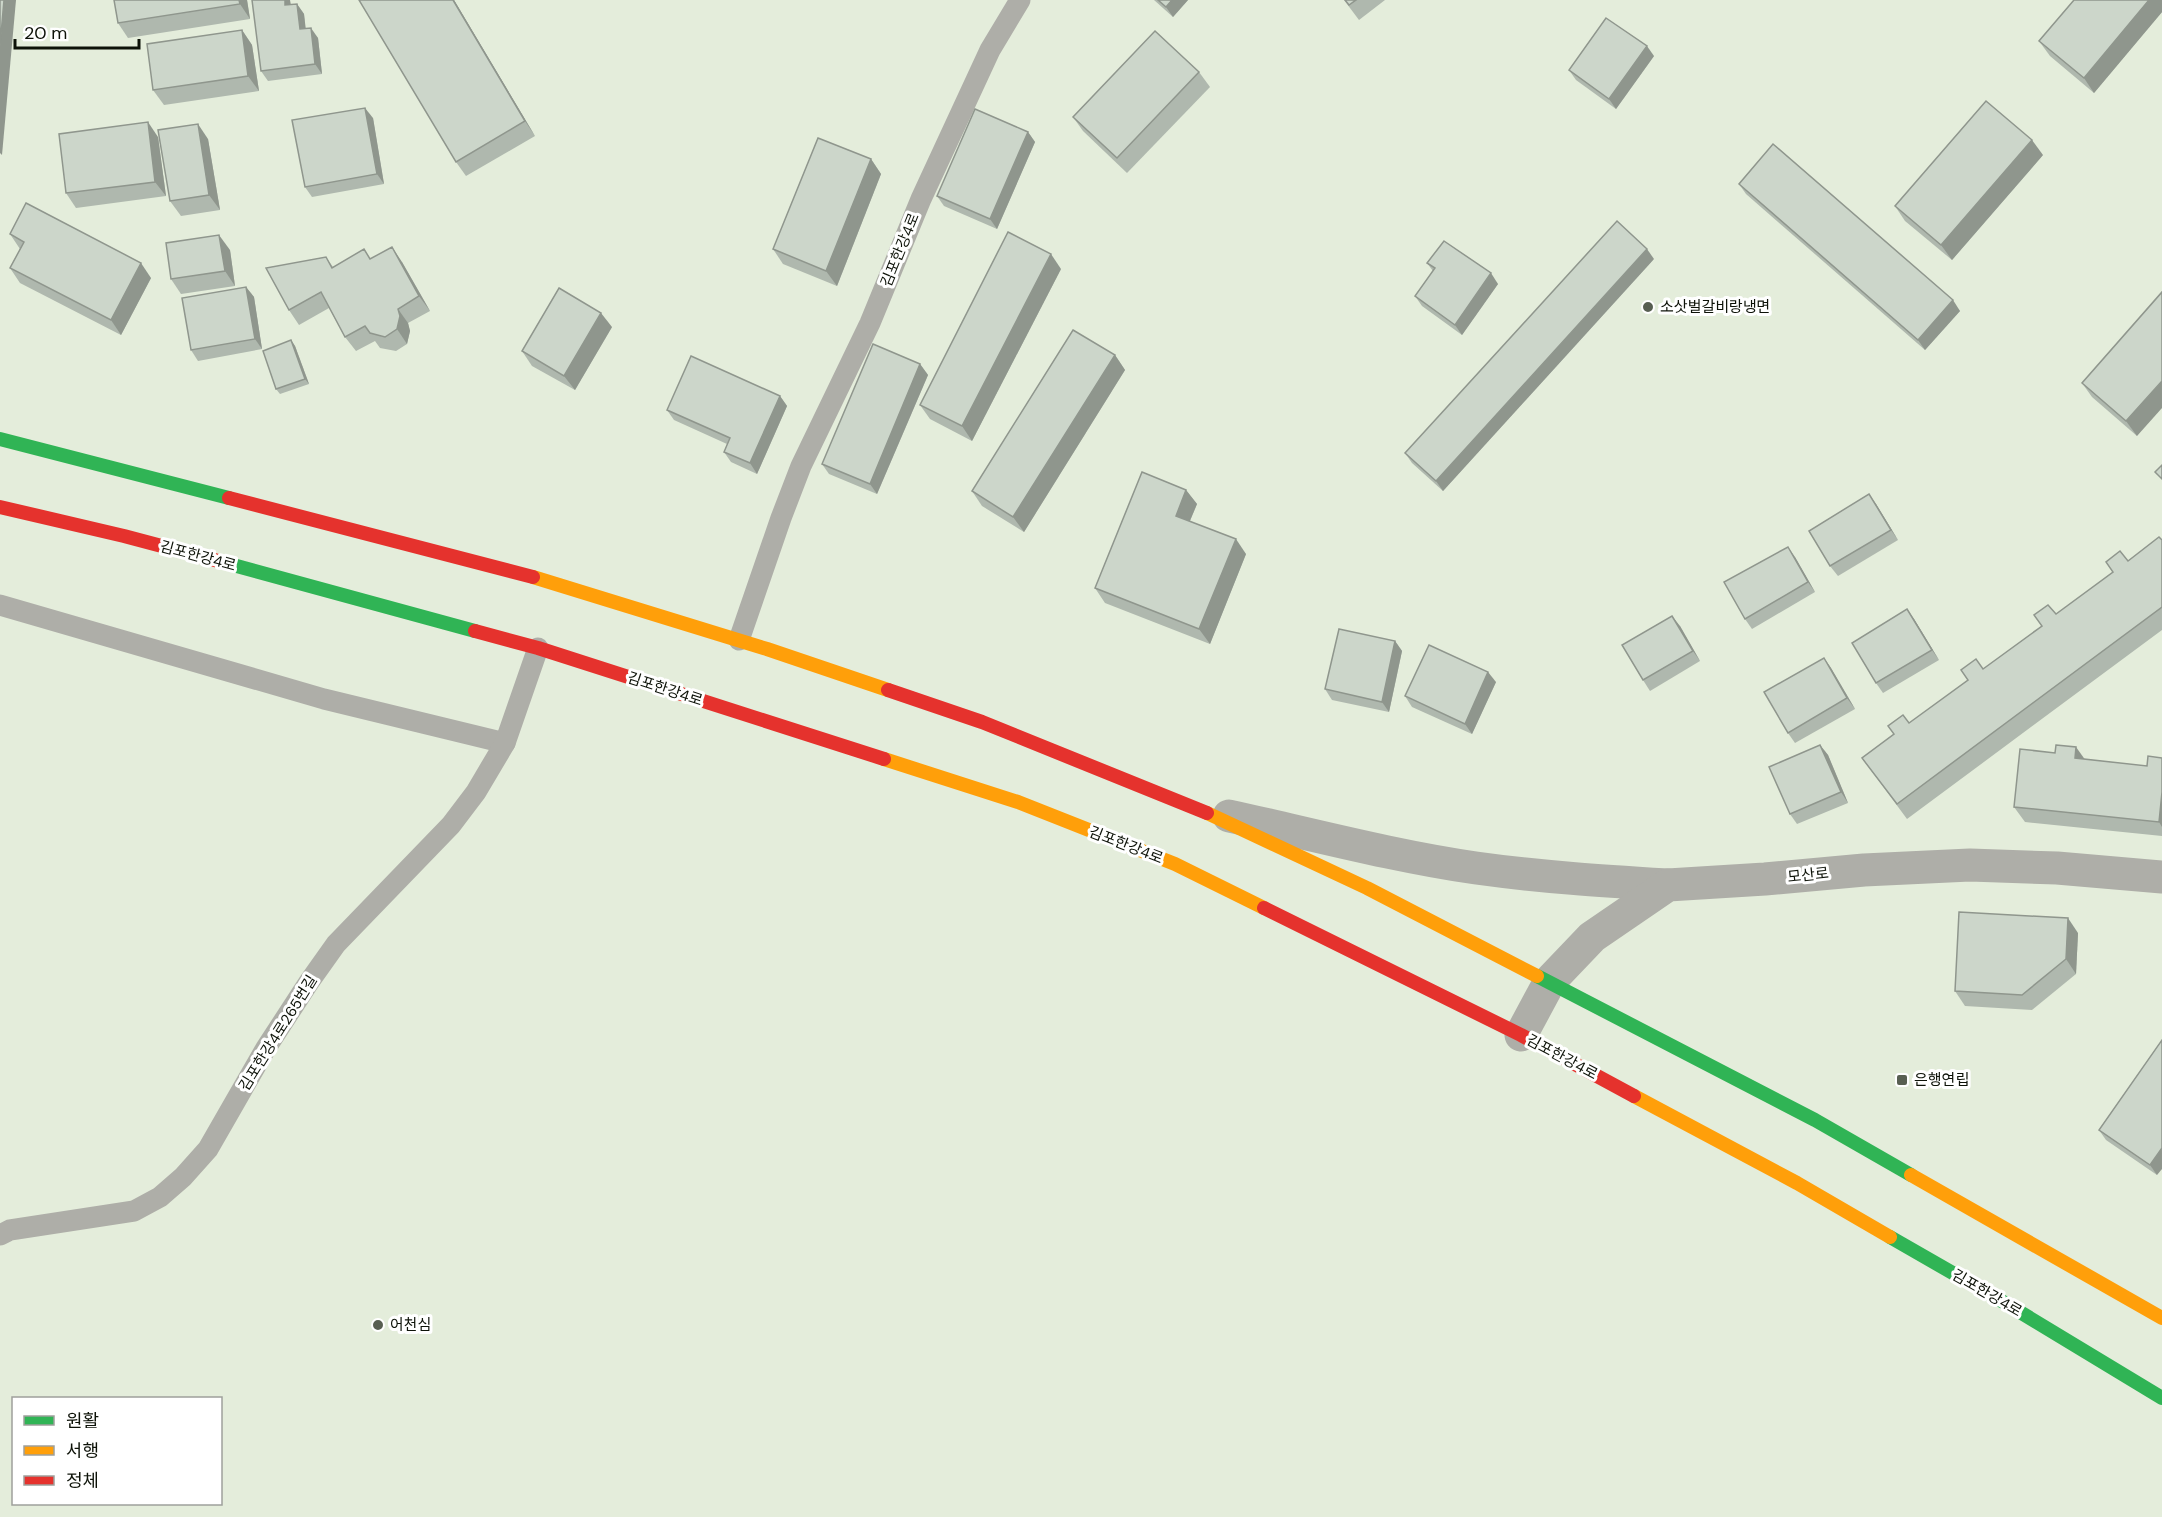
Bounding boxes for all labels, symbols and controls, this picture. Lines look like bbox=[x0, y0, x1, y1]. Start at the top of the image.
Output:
scale bar bbox=[15, 12, 140, 50]
text: 20 m bbox=[24, 21, 67, 45]
street label: 김포한강4로 bbox=[876, 210, 924, 290]
place label: 소삿벌갈비랑냉면 bbox=[1660, 297, 1770, 317]
marker: 소삿벌갈비랑냉면 bbox=[1641, 300, 1655, 314]
street label: 김포한강4로 bbox=[158, 536, 238, 576]
street label: 김포한강4로 bbox=[625, 667, 705, 711]
street label: 김포한강4로 bbox=[1086, 822, 1166, 868]
street label: 모산로 bbox=[1786, 863, 1830, 887]
street label: 김포한강4로265번길 bbox=[234, 971, 322, 1095]
street label: 김포한강4로 bbox=[1523, 1030, 1601, 1084]
place label: 은행연립 bbox=[1914, 1070, 1969, 1090]
marker: 은행연립 bbox=[1895, 1073, 1909, 1087]
street label: 김포한강4로 bbox=[1948, 1265, 2026, 1321]
place label: 어천심 bbox=[390, 1315, 431, 1335]
marker: 어천심 bbox=[371, 1318, 385, 1332]
legend bbox=[12, 1397, 222, 1505]
text: 원활 bbox=[66, 1409, 99, 1433]
text: 서행 bbox=[66, 1439, 99, 1463]
text: 정체 bbox=[66, 1469, 99, 1493]

